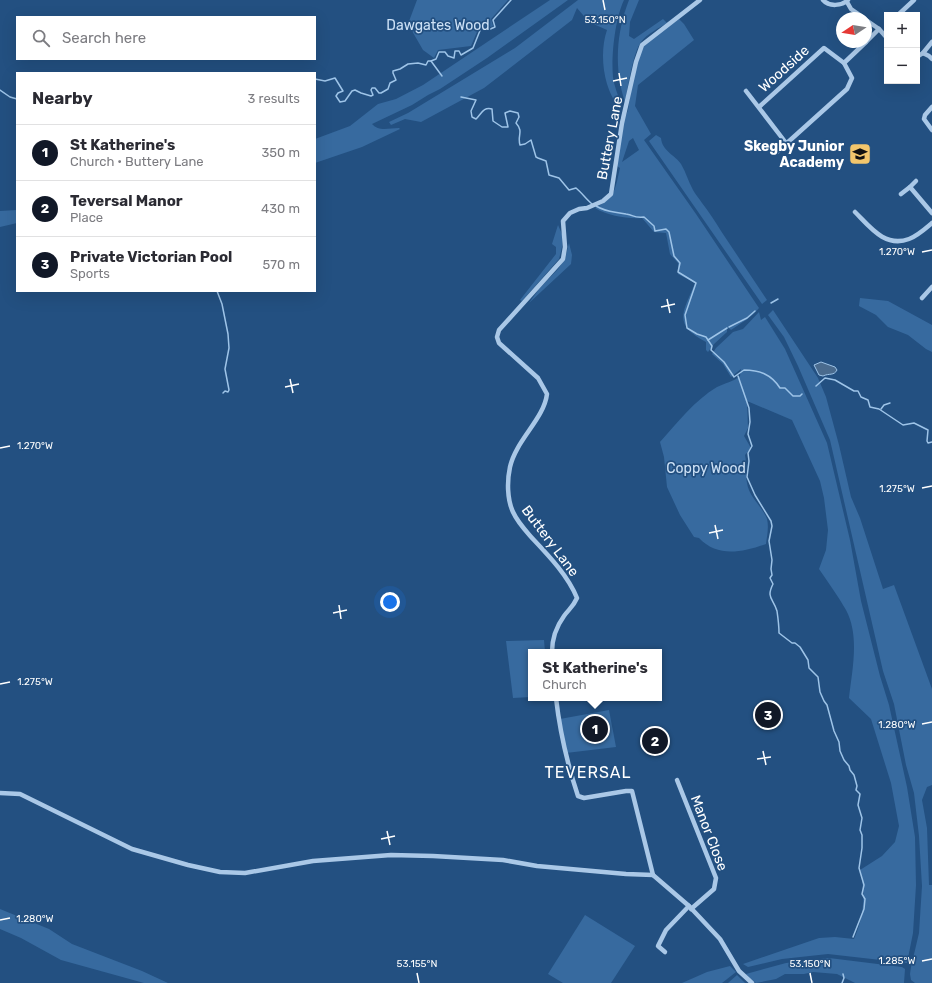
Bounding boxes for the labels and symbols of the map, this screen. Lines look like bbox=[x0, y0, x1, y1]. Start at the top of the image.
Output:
north arrow bbox=[836, 12, 872, 48]
text: 53.150°N bbox=[584, 14, 626, 26]
park label: Dawgates Wood bbox=[386, 17, 490, 34]
street label: Woodside bbox=[755, 42, 813, 96]
street label: Buttery Lane bbox=[594, 95, 626, 181]
place label: Skegby Junior Academy bbox=[744, 138, 845, 171]
school or university icon: Skegby Junior Academy bbox=[847, 141, 873, 167]
text: 1.270°W bbox=[879, 246, 915, 258]
text: 1.270°W bbox=[17, 440, 53, 452]
park label: Coppy Wood bbox=[666, 460, 746, 477]
text: 1.275°W bbox=[879, 483, 915, 495]
street label: Buttery Lane bbox=[518, 502, 582, 580]
your location bbox=[380, 592, 400, 612]
text: 1.275°W bbox=[17, 676, 53, 688]
pin: 3 bbox=[755, 700, 781, 730]
pin: 1 bbox=[582, 714, 608, 744]
text: 1.280°W bbox=[878, 719, 916, 731]
pin: 2 bbox=[642, 726, 668, 756]
district label: TEVERSAL bbox=[544, 763, 632, 782]
street label: Manor Close bbox=[687, 793, 731, 873]
text: 1.280°W bbox=[16, 913, 54, 925]
text: 1.285°W bbox=[879, 955, 915, 967]
text: 53.155°N bbox=[397, 958, 437, 970]
text: 53.150°N bbox=[789, 958, 831, 970]

